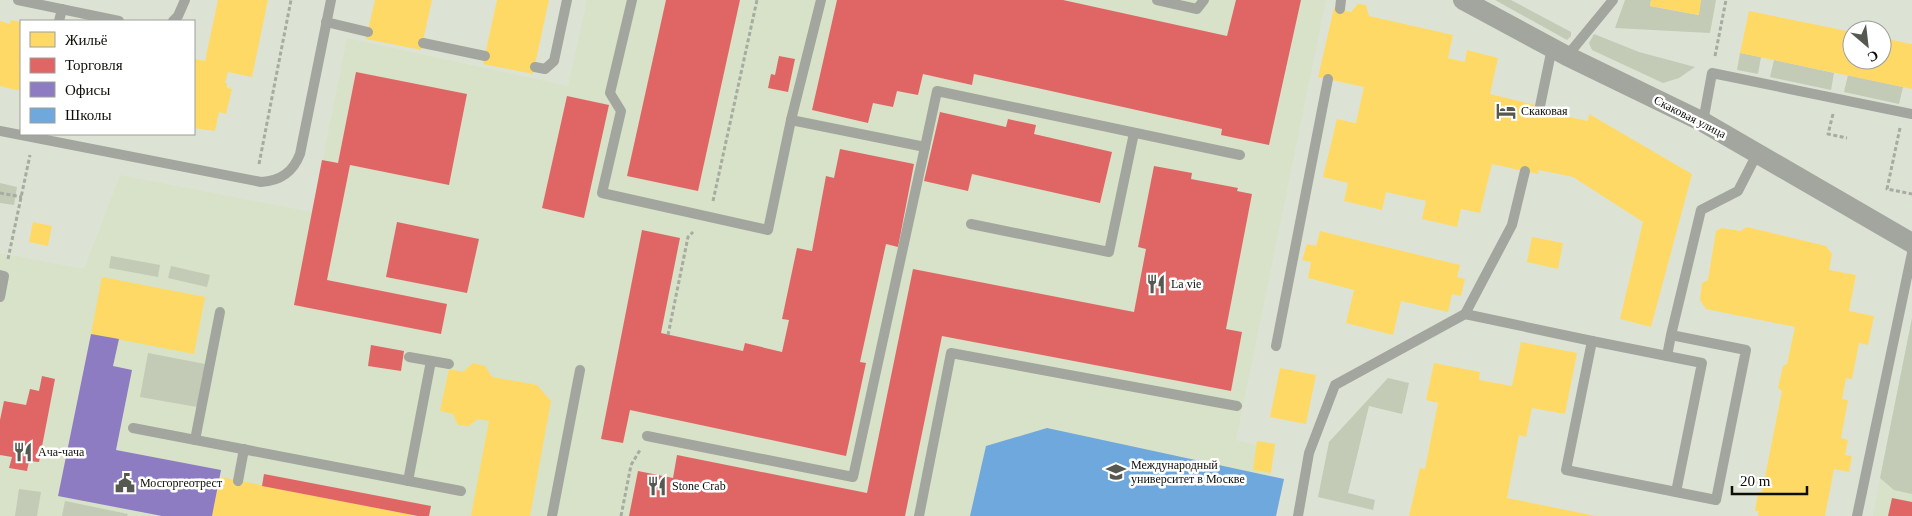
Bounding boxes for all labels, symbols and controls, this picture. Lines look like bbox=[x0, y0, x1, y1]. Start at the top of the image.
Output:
legend bbox=[20, 20, 195, 135]
north arrow bbox=[1842, 20, 1892, 70]
text: Жильё bbox=[65, 32, 108, 48]
text: С bbox=[1865, 47, 1881, 65]
text: Торговля bbox=[65, 57, 123, 73]
text: Офисы bbox=[65, 82, 110, 98]
street label: Скаковая улица bbox=[1652, 93, 1729, 142]
hotel icon: Скаковая bbox=[1495, 100, 1517, 122]
place label: Скаковая bbox=[1521, 104, 1568, 118]
text: Школы bbox=[65, 107, 112, 123]
restaurant icon: La vie bbox=[1145, 273, 1167, 295]
place label: La vie bbox=[1171, 277, 1201, 291]
restaurant icon: Ача-чача bbox=[12, 441, 34, 463]
place label: Ача-чача bbox=[38, 445, 85, 459]
place label: Международный университет в Москве bbox=[1131, 458, 1245, 486]
school or university icon: Международный университет в Москве bbox=[1105, 461, 1127, 483]
scale bar bbox=[1732, 464, 1807, 496]
public building icon: Мосгоргеотрест bbox=[114, 472, 136, 494]
text: 20 m bbox=[1740, 473, 1771, 489]
restaurant icon: Stone Crab bbox=[646, 475, 668, 497]
place label: Мосгоргеотрест bbox=[140, 476, 223, 490]
place label: Stone Crab bbox=[672, 479, 726, 493]

